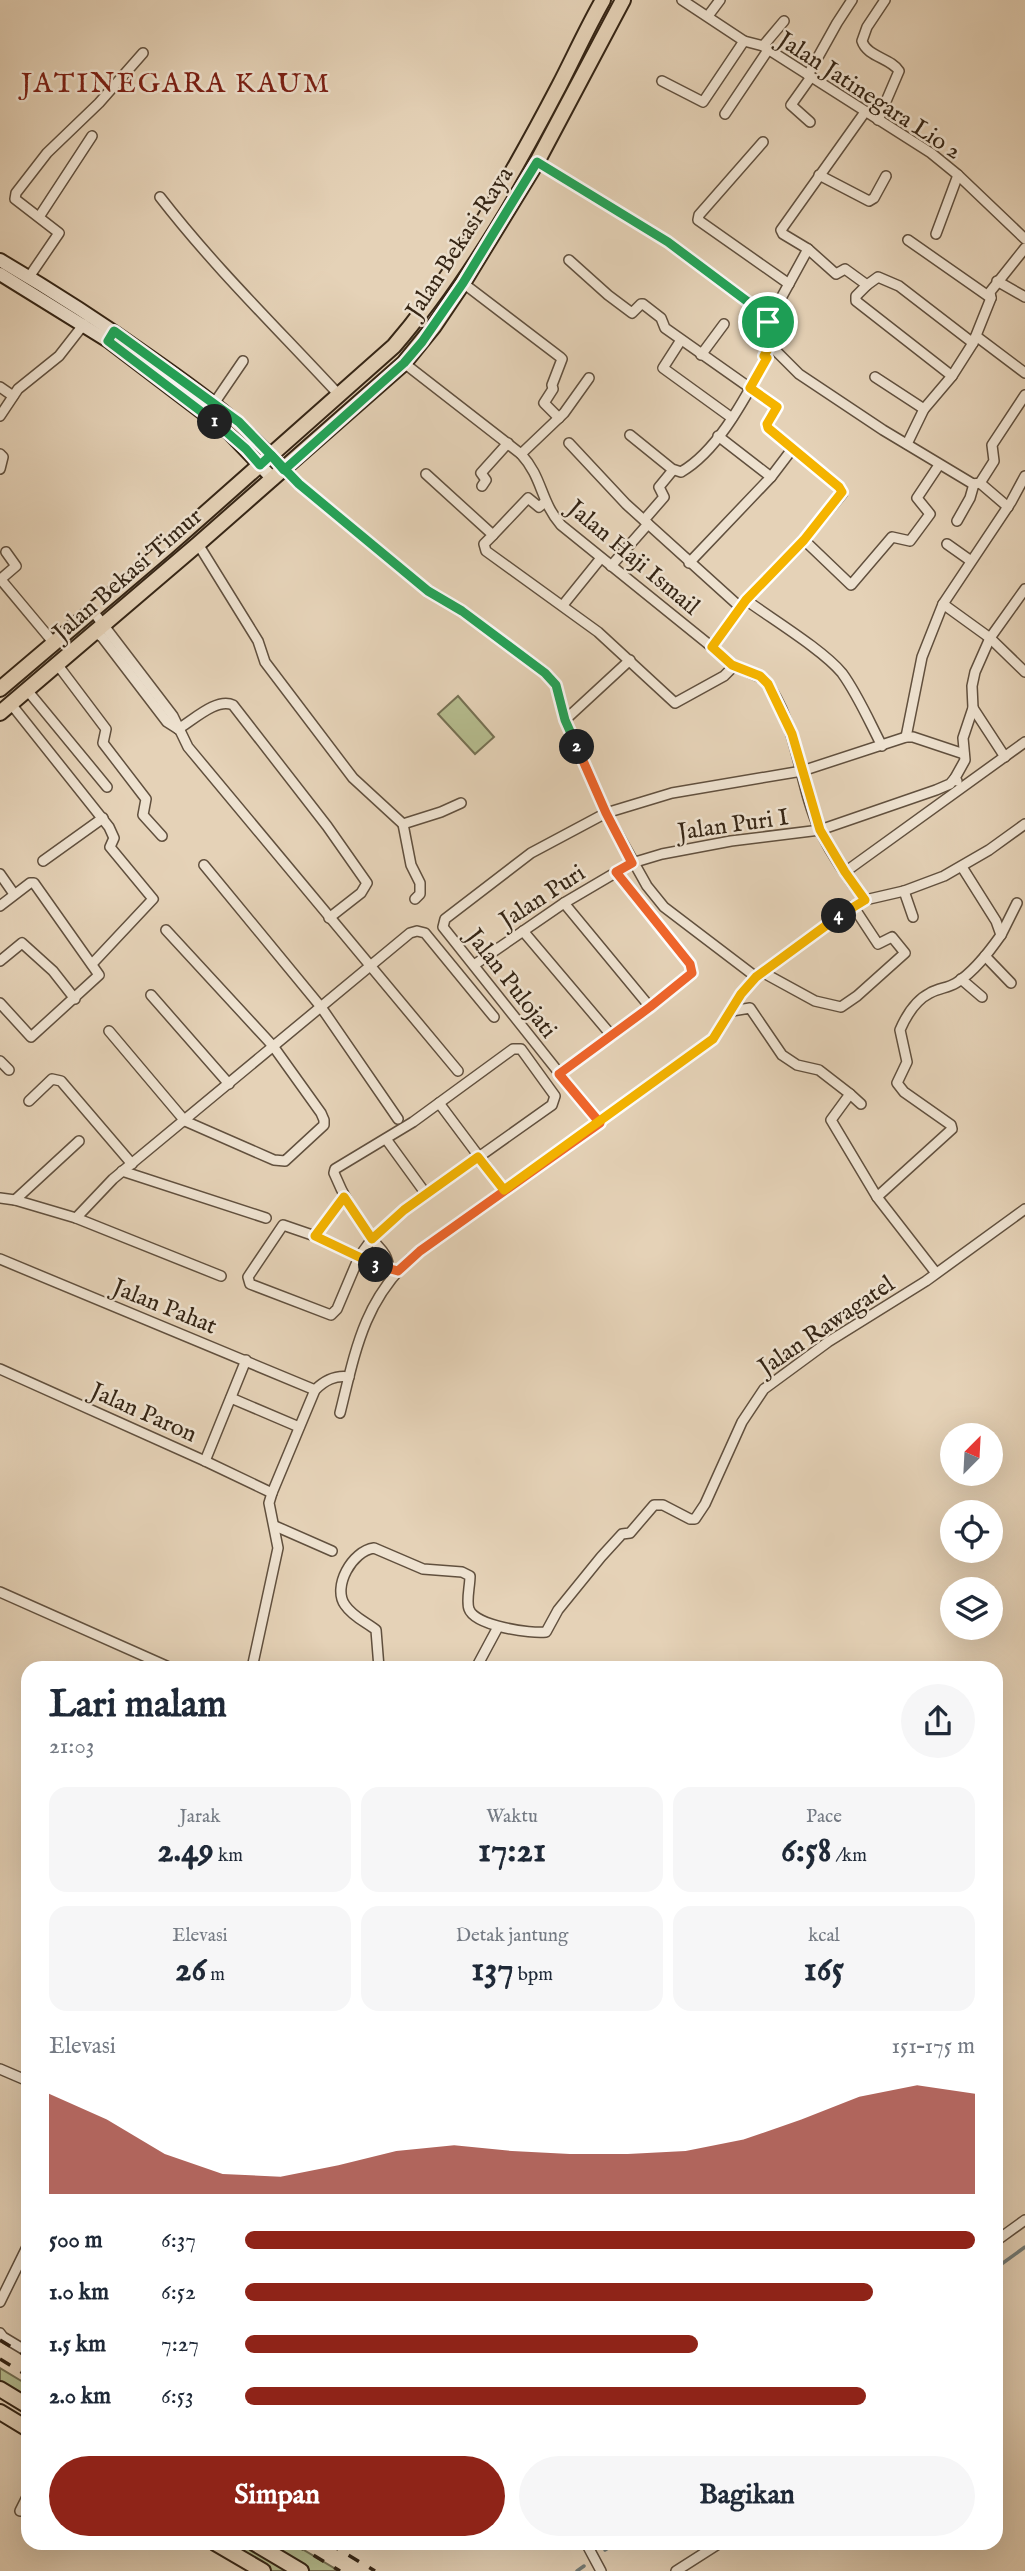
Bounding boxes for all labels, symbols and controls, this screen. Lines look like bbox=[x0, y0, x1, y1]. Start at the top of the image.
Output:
street label: Jalan Jatinegara Lio 2 bbox=[769, 24, 967, 167]
district label: JATINEGARA KAUM bbox=[18, 67, 331, 102]
street label: Jalan Bekasi Raya bbox=[398, 160, 521, 327]
pin bbox=[738, 292, 798, 352]
icon: arrive bbox=[749, 303, 787, 341]
pin: 1 bbox=[198, 404, 232, 440]
text: 1 bbox=[211, 409, 218, 433]
street label: Jalan Haji Ismail bbox=[558, 492, 706, 623]
street label: Jalan Bekasi Timur bbox=[45, 502, 209, 651]
pin: 2 bbox=[560, 730, 594, 764]
text: 2 bbox=[572, 734, 581, 758]
street label: Jalan Puri I bbox=[673, 802, 791, 849]
street label: Jalan Puri bbox=[492, 858, 592, 938]
pin: 4 bbox=[822, 898, 856, 934]
text: 4 bbox=[834, 903, 843, 927]
street label: Jalan Pulojati bbox=[456, 920, 563, 1045]
pin: 3 bbox=[358, 1248, 394, 1282]
text: 3 bbox=[372, 1252, 379, 1276]
street label: Jalan Rawagatel bbox=[750, 1269, 901, 1385]
street label: Jalan Pahat bbox=[105, 1271, 221, 1342]
street label: Jalan Paron bbox=[83, 1375, 202, 1451]
north arrow bbox=[940, 1423, 1003, 1486]
map controls bbox=[940, 1423, 1003, 1640]
button: locate bbox=[940, 1500, 1003, 1563]
button: layers bbox=[940, 1577, 1003, 1640]
text: Lari malam bbox=[49, 1682, 227, 1730]
button: share bbox=[901, 1684, 975, 1758]
text: 21:03 bbox=[49, 1732, 94, 1761]
text: Jarak bbox=[180, 1805, 220, 1829]
text: Waktu bbox=[486, 1805, 538, 1829]
text: Pace bbox=[806, 1805, 842, 1829]
text: 2.49 bbox=[157, 1829, 214, 1874]
text: 17:21 bbox=[478, 1829, 546, 1874]
text: 6:58 bbox=[781, 1829, 831, 1874]
text: km bbox=[214, 1844, 243, 1868]
text: /km bbox=[831, 1844, 867, 1868]
text: Elevasi bbox=[172, 1924, 228, 1948]
text: Detak jantung bbox=[456, 1924, 568, 1948]
text: kcal bbox=[808, 1924, 840, 1948]
text: 26 bbox=[175, 1948, 206, 1993]
text: 137 bbox=[471, 1948, 514, 1993]
text: 165 bbox=[804, 1948, 844, 1993]
text: m bbox=[206, 1963, 225, 1987]
text: bpm bbox=[514, 1963, 553, 1987]
text: Elevasi bbox=[49, 2032, 116, 2061]
text: 151–175 m bbox=[891, 2032, 975, 2061]
text: 500 m bbox=[49, 2226, 103, 2255]
text: 6:37 bbox=[161, 2226, 196, 2255]
text: 1.0 km bbox=[49, 2278, 109, 2307]
text: 6:52 bbox=[161, 2278, 196, 2307]
text: 1.5 km bbox=[49, 2330, 106, 2359]
text: 7:27 bbox=[161, 2330, 199, 2359]
text: 2.0 km bbox=[49, 2382, 111, 2411]
text: 6:53 bbox=[161, 2382, 194, 2411]
button: Simpan bbox=[49, 2456, 505, 2536]
button: Bagikan bbox=[519, 2456, 975, 2536]

